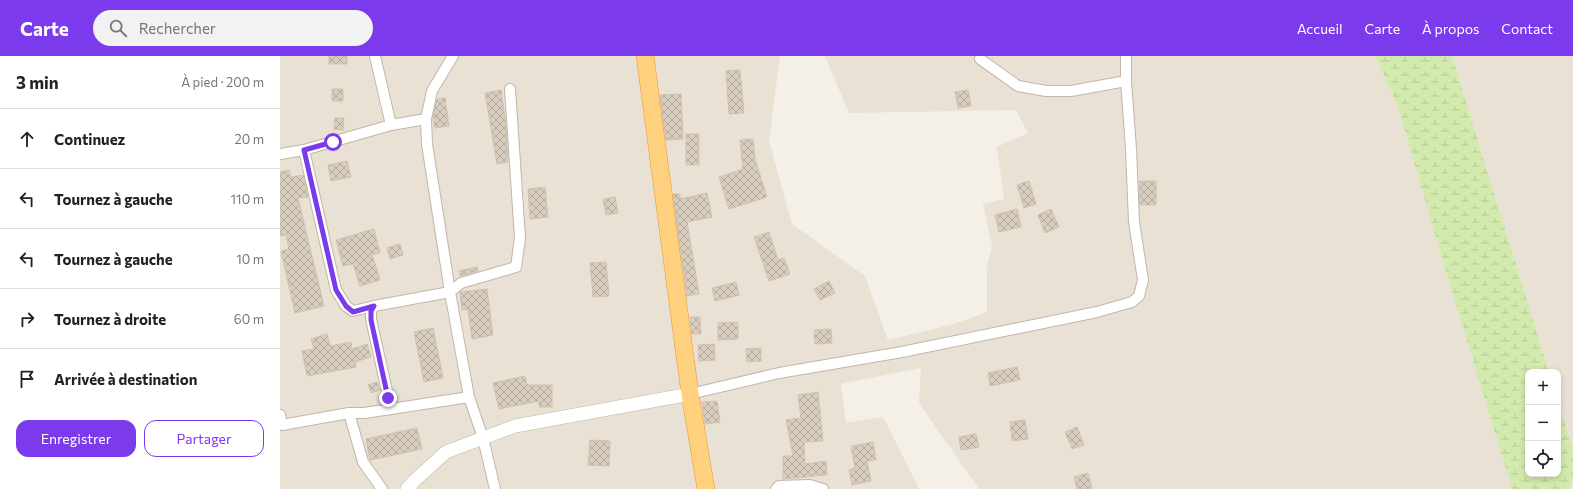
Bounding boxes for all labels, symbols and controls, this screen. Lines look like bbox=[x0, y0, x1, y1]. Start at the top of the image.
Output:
search box bbox=[93, 10, 373, 46]
text: Carte bbox=[20, 17, 69, 40]
icon: search bbox=[107, 17, 129, 39]
text: Rechercher bbox=[139, 19, 216, 37]
text: Accueil bbox=[1297, 20, 1343, 37]
text: Carte bbox=[1365, 20, 1400, 37]
text: À propos bbox=[1422, 20, 1479, 37]
text: Contact bbox=[1501, 20, 1553, 37]
text: 3 min bbox=[16, 72, 59, 93]
text: À pied · 200 m bbox=[181, 74, 264, 90]
icon: ahead bbox=[16, 128, 38, 150]
text: Continuez bbox=[54, 130, 125, 148]
text: 20 m bbox=[235, 131, 264, 147]
route start bbox=[324, 133, 342, 151]
icon: left bbox=[16, 188, 38, 210]
text: Tournez à gauche bbox=[54, 190, 173, 208]
text: 110 m bbox=[231, 191, 264, 207]
icon: left bbox=[16, 248, 38, 270]
text: Tournez à gauche bbox=[54, 250, 173, 268]
text: 10 m bbox=[236, 251, 264, 267]
icon: right bbox=[16, 308, 38, 330]
text: Tournez à droite bbox=[54, 310, 166, 328]
text: 60 m bbox=[234, 311, 264, 327]
icon: arrive bbox=[16, 368, 38, 390]
map controls bbox=[1525, 369, 1561, 477]
button: + bbox=[1525, 369, 1561, 405]
text: Arrivée à destination bbox=[54, 370, 197, 388]
route end bbox=[379, 389, 397, 407]
button: − bbox=[1525, 405, 1561, 441]
button: Enregistrer bbox=[16, 420, 136, 457]
button: Partager bbox=[144, 420, 264, 457]
button: locate bbox=[1525, 441, 1561, 477]

